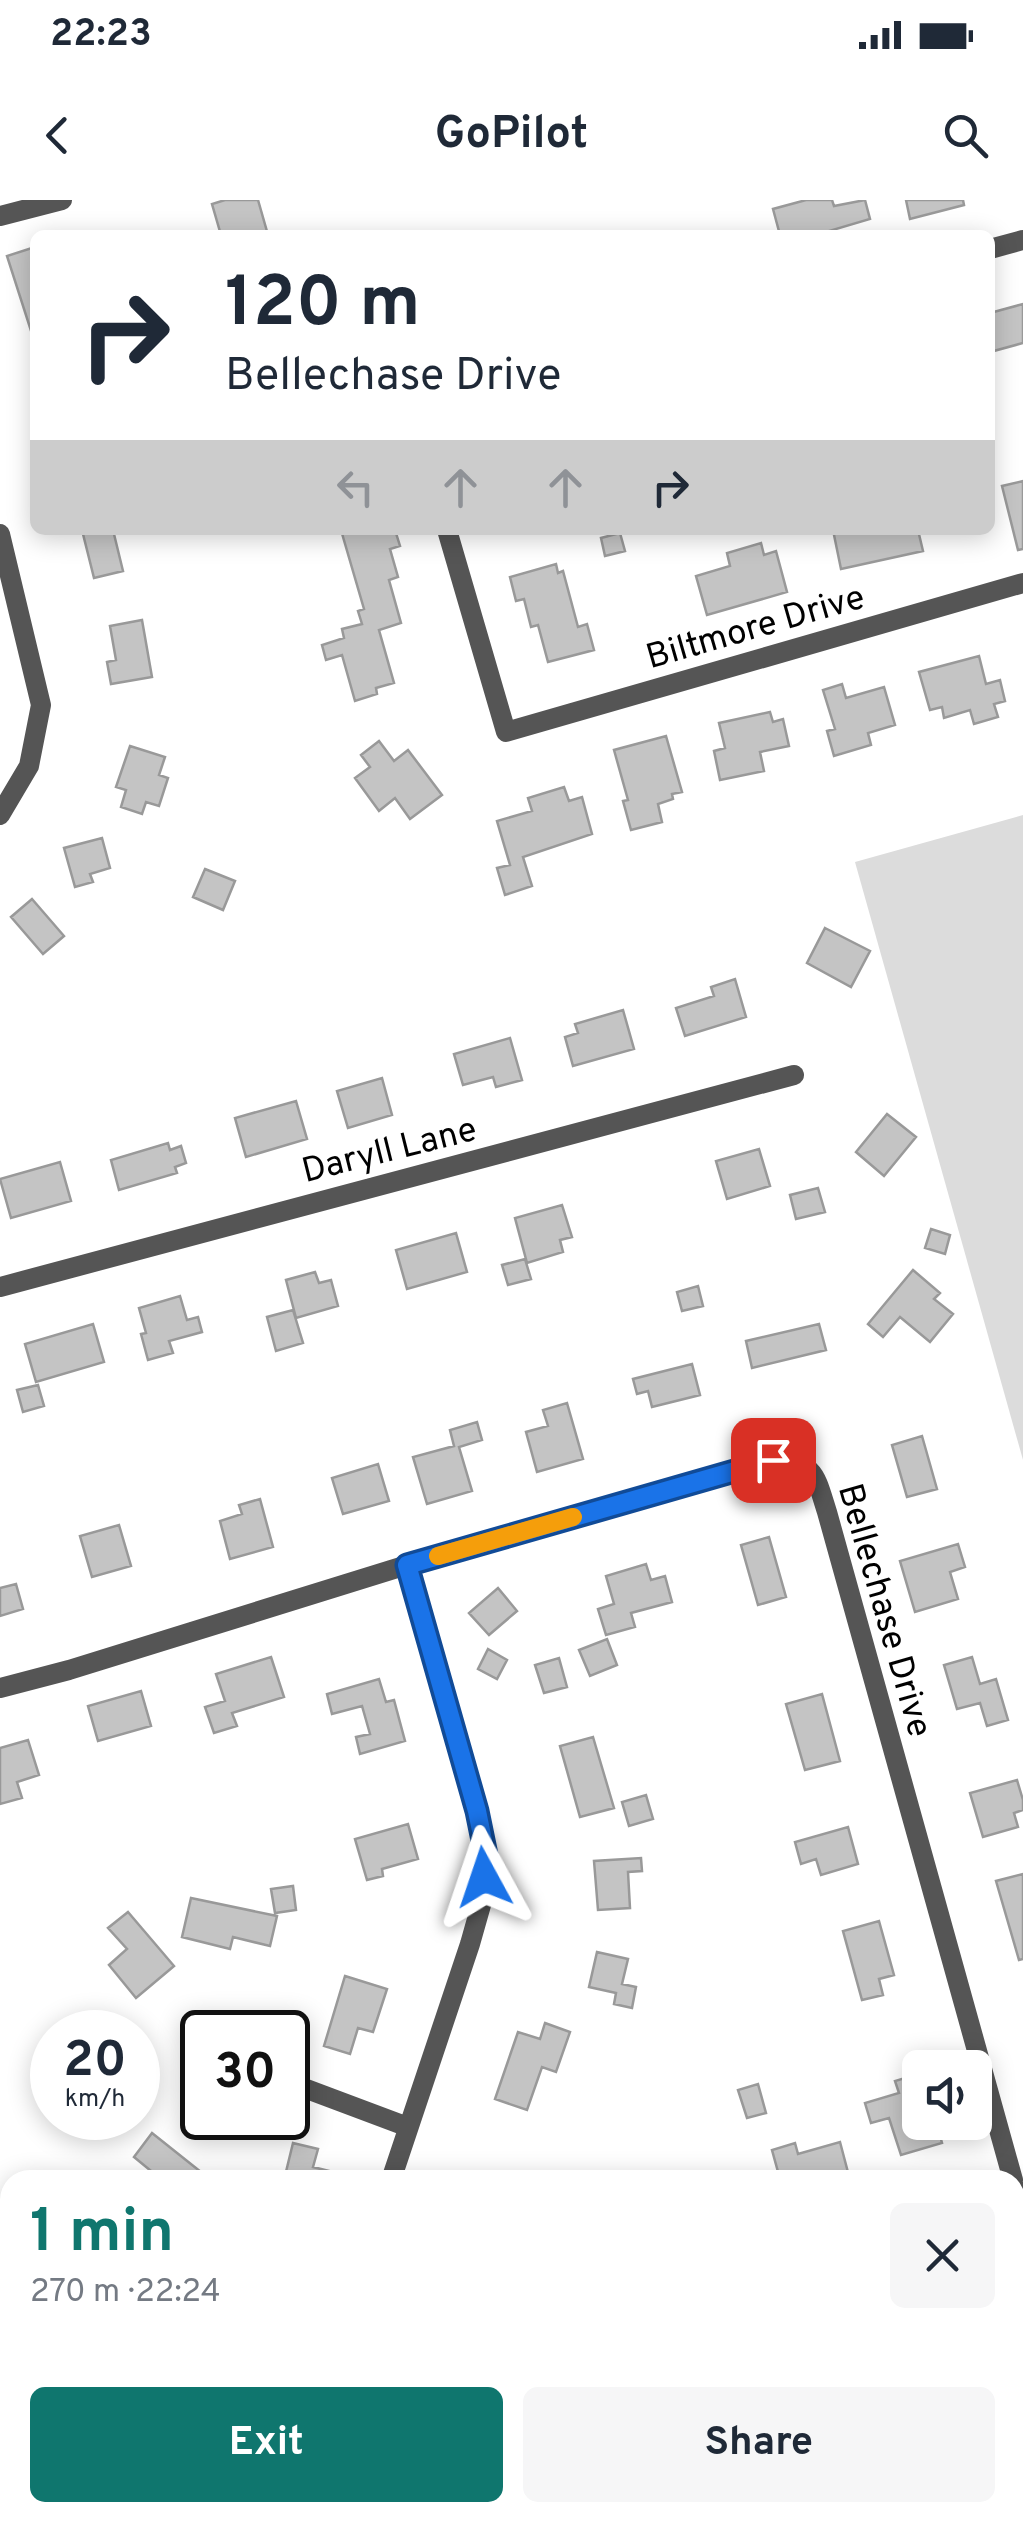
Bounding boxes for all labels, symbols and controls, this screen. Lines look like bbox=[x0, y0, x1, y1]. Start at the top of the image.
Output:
text: 22:23 bbox=[50, 11, 152, 60]
text: GoPilot bbox=[435, 107, 588, 164]
icon: back bbox=[30, 108, 85, 163]
icon: search bbox=[938, 108, 993, 163]
text: 120 m bbox=[225, 262, 421, 351]
icon: right bbox=[60, 270, 190, 400]
text: Bellechase Drive bbox=[225, 349, 562, 406]
icon: left bbox=[328, 460, 383, 515]
icon: ahead bbox=[433, 460, 488, 515]
icon: ahead bbox=[538, 460, 593, 515]
icon: right bbox=[643, 460, 698, 515]
street label: Biltmore Drive bbox=[642, 577, 870, 681]
street label: Daryll Lane bbox=[298, 1109, 482, 1195]
pin bbox=[731, 1418, 816, 1503]
icon: arrive bbox=[746, 1433, 801, 1488]
street label: Bellechase Drive bbox=[826, 1479, 940, 1743]
position arrow bbox=[432, 1825, 536, 1929]
speed limit sign: 30 bbox=[180, 2010, 310, 2140]
text: 20 bbox=[63, 2031, 127, 2094]
map controls bbox=[902, 2050, 992, 2140]
button: sound bbox=[902, 2050, 992, 2140]
text: km/h bbox=[65, 2084, 125, 2116]
text: 1 min bbox=[30, 2197, 174, 2273]
button: close bbox=[890, 2203, 995, 2308]
text: 270 m · 22:24 bbox=[30, 2273, 221, 2313]
button: Exit bbox=[30, 2387, 503, 2502]
button: Share bbox=[523, 2387, 995, 2502]

